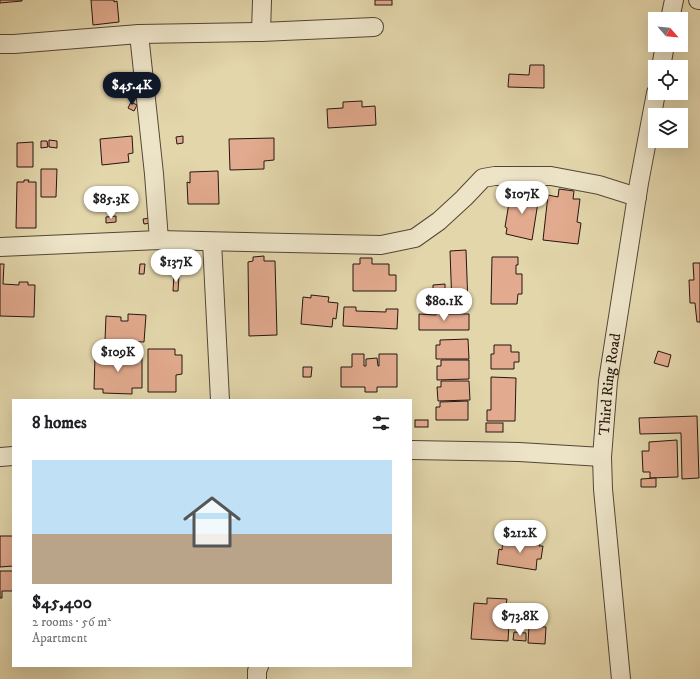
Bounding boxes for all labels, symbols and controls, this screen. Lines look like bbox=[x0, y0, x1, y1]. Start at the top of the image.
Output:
north arrow bbox=[648, 12, 688, 52]
map controls bbox=[648, 12, 688, 148]
button: locate bbox=[648, 60, 688, 100]
pin: $45.4K bbox=[99, 72, 165, 106]
text: $45.4K bbox=[112, 77, 152, 93]
button: layers bbox=[648, 108, 688, 148]
pin: $107K bbox=[494, 181, 550, 215]
pin: $85.3K bbox=[78, 186, 144, 220]
text: $107K bbox=[505, 186, 539, 202]
text: $85.3K bbox=[93, 191, 129, 207]
pin: $137K bbox=[148, 249, 204, 283]
text: $137K bbox=[160, 254, 192, 270]
pin: $80.1K bbox=[411, 288, 477, 322]
text: $80.1K bbox=[425, 293, 463, 309]
street label: Third Ring Road bbox=[595, 331, 625, 436]
pin: $109K bbox=[90, 339, 146, 373]
text: $109K bbox=[101, 344, 135, 360]
text: 8 homes bbox=[32, 412, 87, 434]
icon: filters bbox=[370, 412, 392, 434]
icon: home bbox=[176, 486, 248, 558]
pin: $212K bbox=[492, 520, 548, 554]
text: $212K bbox=[503, 525, 537, 541]
text: $45,400 bbox=[32, 592, 92, 614]
pin: $73.8K bbox=[487, 603, 553, 637]
text: $73.8K bbox=[501, 608, 539, 624]
text: 2 rooms · 56 m² bbox=[32, 614, 111, 630]
text: Apartment bbox=[32, 630, 87, 646]

